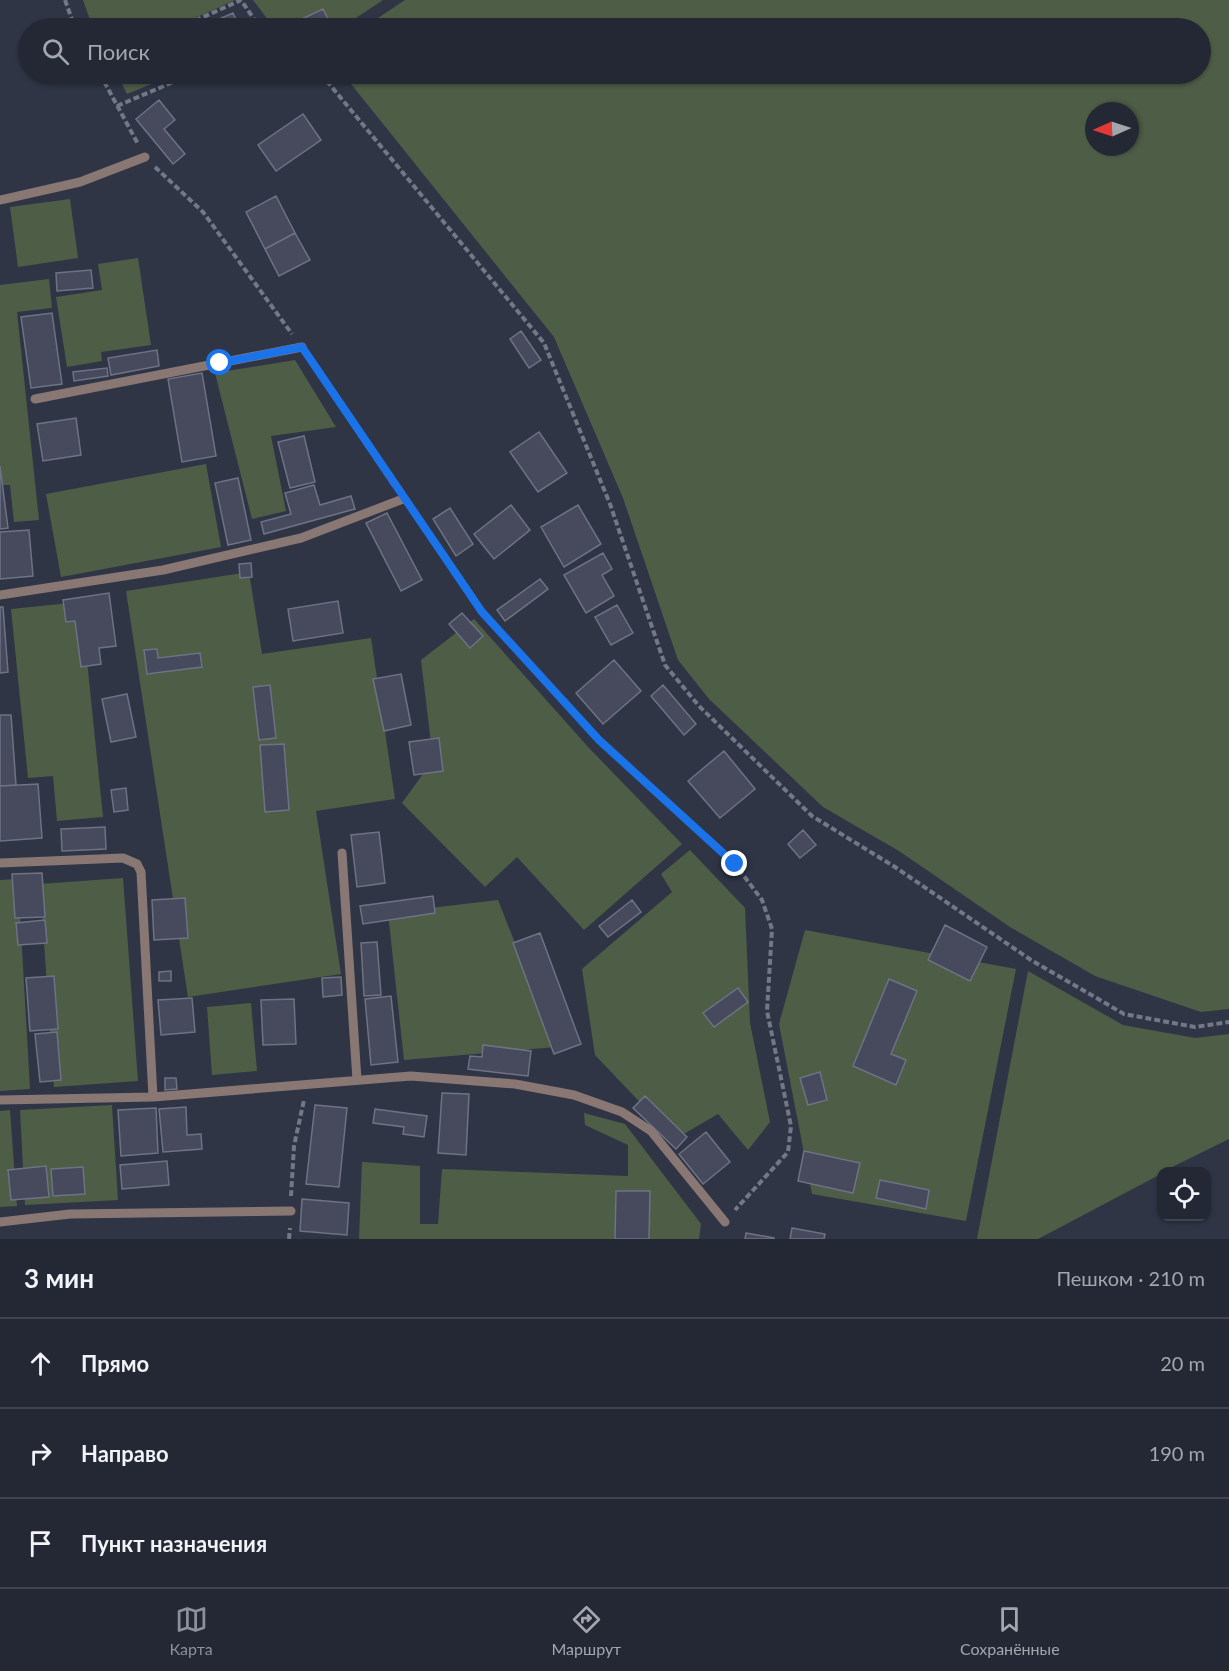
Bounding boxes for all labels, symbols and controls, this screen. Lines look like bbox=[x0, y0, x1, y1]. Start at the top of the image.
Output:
search box bbox=[18, 18, 1211, 84]
icon: search bbox=[39, 35, 72, 68]
text: Поиск bbox=[87, 38, 150, 65]
north arrow bbox=[1085, 102, 1139, 156]
route start bbox=[206, 349, 232, 375]
route end bbox=[721, 850, 747, 876]
map controls bbox=[1157, 1167, 1211, 1221]
button: locate bbox=[1157, 1167, 1211, 1221]
text: 3 мин bbox=[24, 1262, 94, 1294]
text: Пешком · 210 m bbox=[1056, 1266, 1205, 1290]
icon: ahead bbox=[24, 1347, 57, 1380]
text: Прямо bbox=[81, 1350, 149, 1377]
text: 20 m bbox=[1160, 1351, 1205, 1375]
icon: right bbox=[24, 1437, 57, 1470]
text: Направо bbox=[81, 1440, 169, 1467]
text: 190 m bbox=[1149, 1441, 1205, 1465]
icon: arrive bbox=[24, 1527, 57, 1560]
text: Пункт назначения bbox=[81, 1530, 267, 1557]
tab: Карта bbox=[169, 1603, 213, 1658]
tab: Маршрут bbox=[551, 1603, 621, 1658]
tab: Сохранённые bbox=[960, 1603, 1060, 1658]

